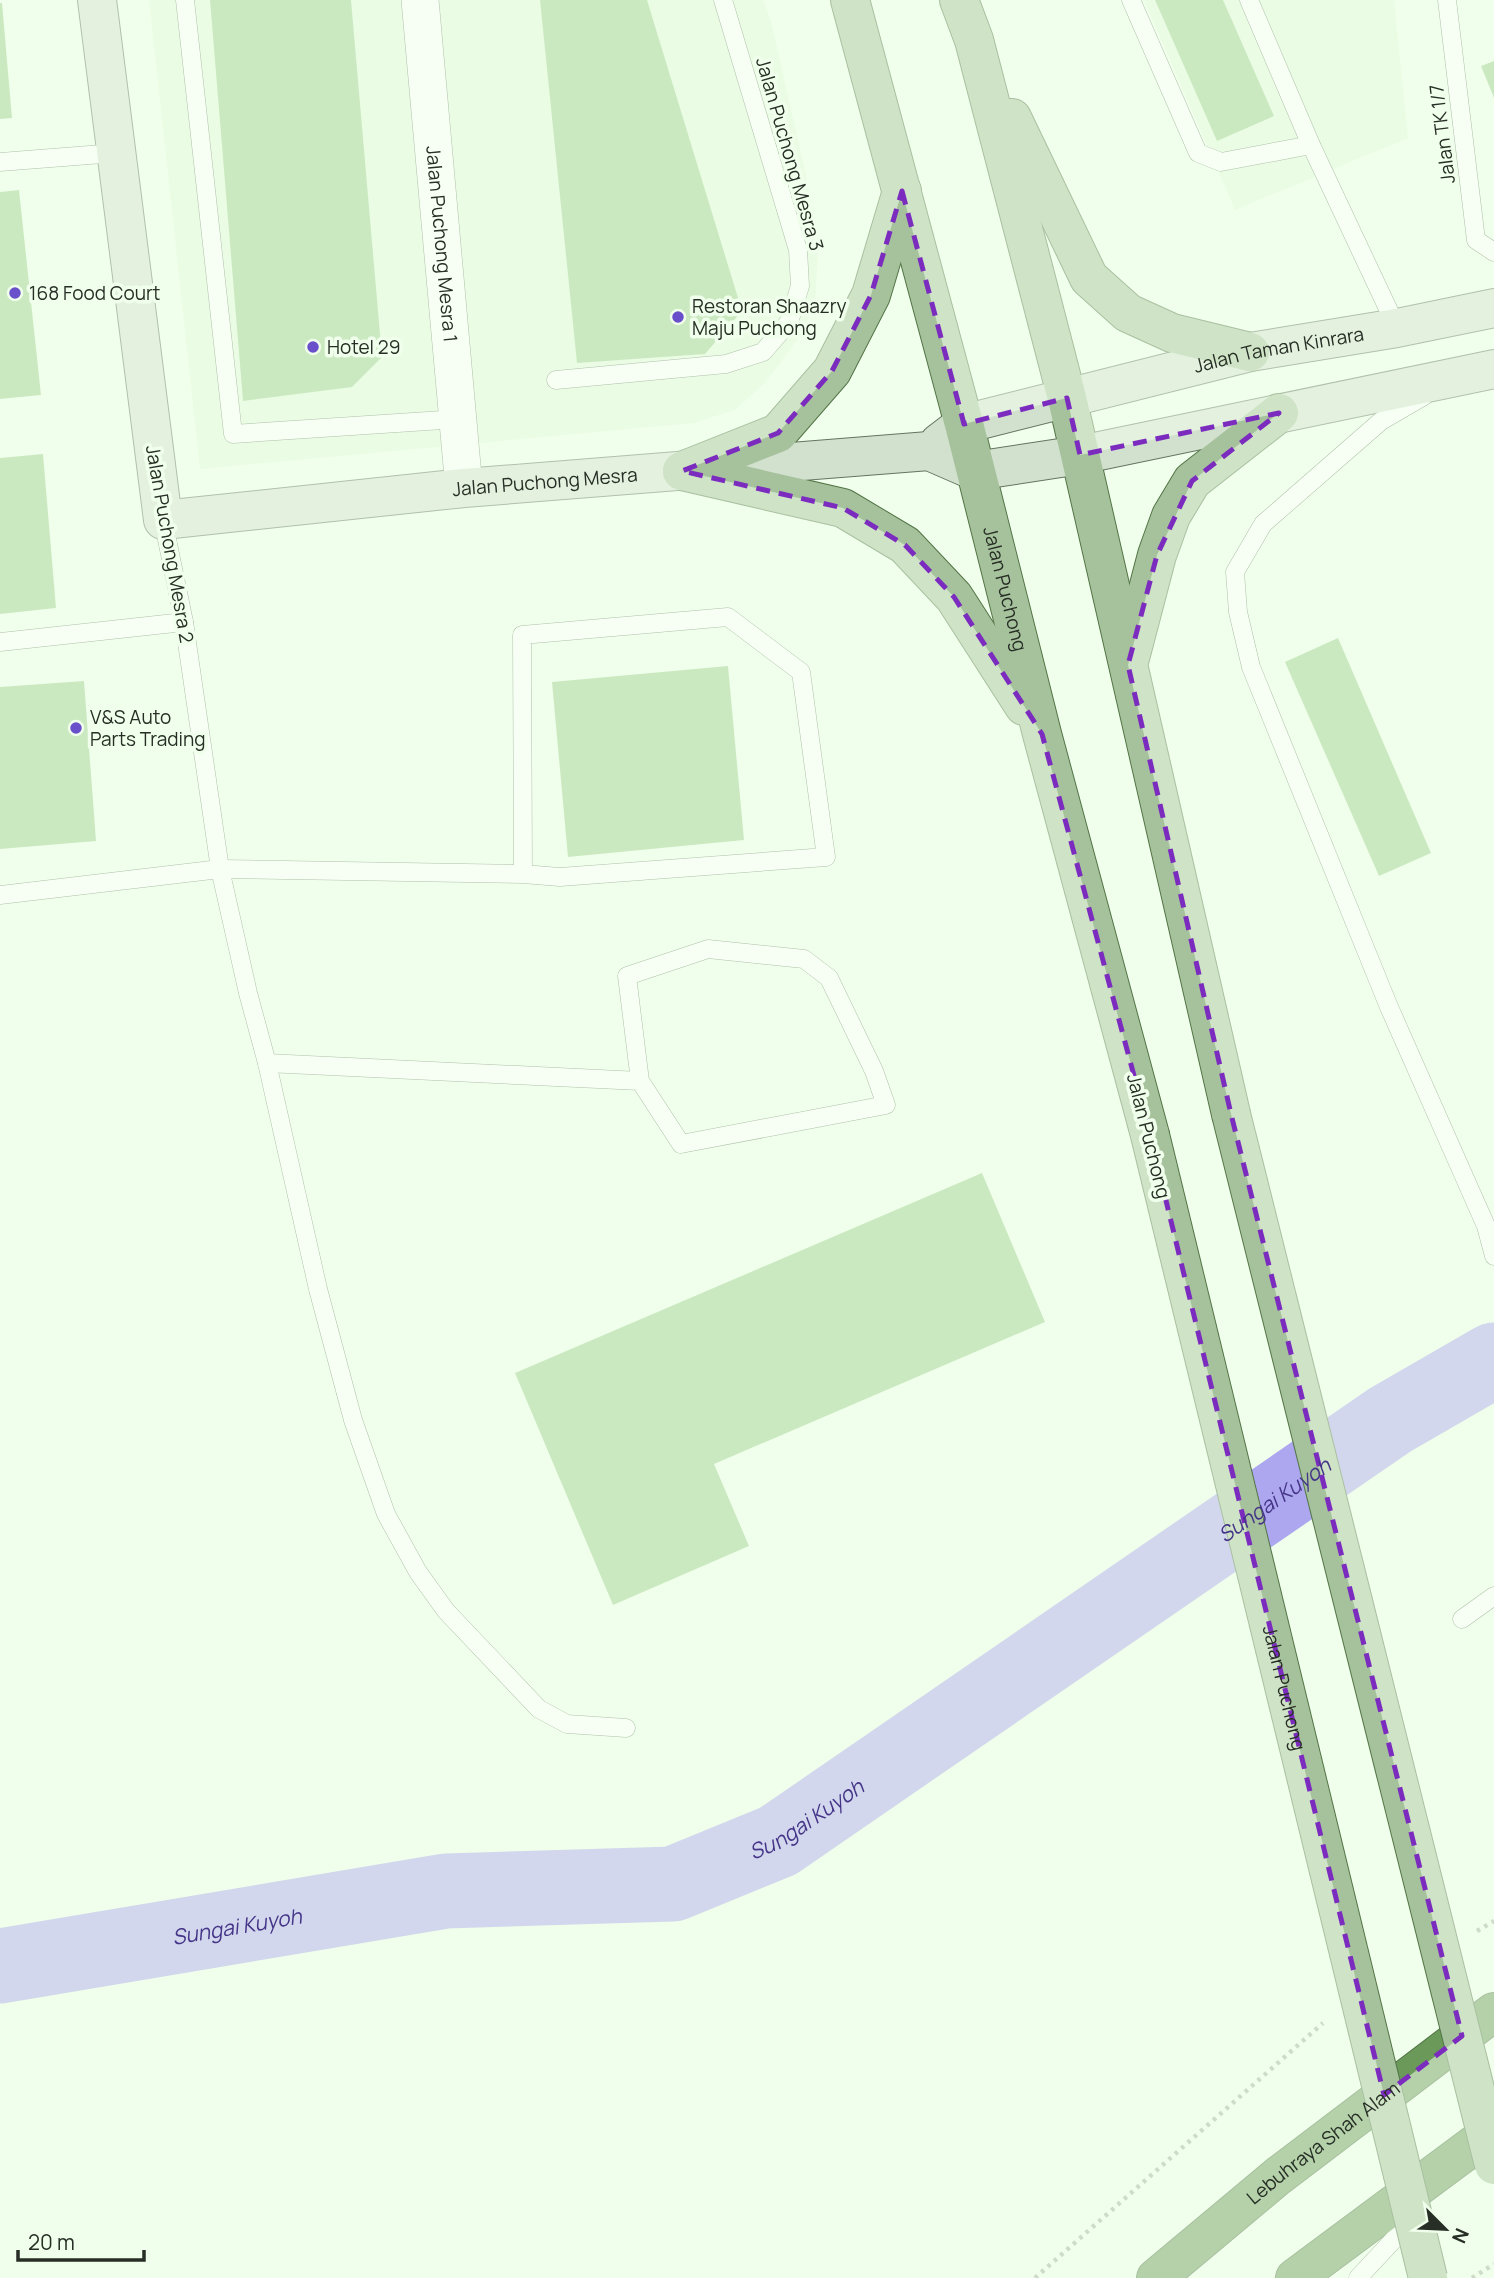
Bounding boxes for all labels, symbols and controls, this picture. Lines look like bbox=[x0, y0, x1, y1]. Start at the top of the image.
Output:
street label: Jalan Puchong Mesra 3 bbox=[750, 54, 830, 254]
street label: Jalan TK 1/7 bbox=[1423, 83, 1461, 185]
street label: Jalan Puchong Mesra 1 bbox=[420, 145, 464, 343]
place label: 168 Food Court bbox=[29, 280, 160, 306]
marker: 168 Food Court bbox=[7, 285, 23, 301]
place label: Restoran Shaazry Maju Puchong bbox=[692, 293, 847, 341]
marker: Restoran Shaazry Maju Puchong bbox=[670, 309, 686, 325]
street label: Jalan Taman Kinrara bbox=[1191, 321, 1366, 379]
place label: Hotel 29 bbox=[327, 334, 400, 360]
marker: Hotel 29 bbox=[305, 339, 321, 355]
street label: Jalan Puchong Mesra 2 bbox=[140, 443, 200, 645]
street label: Jalan Puchong Mesra bbox=[451, 461, 639, 502]
street label: Jalan Puchong bbox=[977, 524, 1034, 654]
place label: V&S Auto Parts Trading bbox=[90, 704, 205, 752]
marker: V&S Auto Parts Trading bbox=[68, 720, 84, 736]
street label: Jalan Puchong bbox=[1121, 1071, 1177, 1201]
water label: Sungai Kuyoh bbox=[1212, 1450, 1337, 1548]
street label: Jalan Puchong bbox=[1257, 1623, 1312, 1753]
water label: Sungai Kuyoh bbox=[745, 1772, 870, 1865]
water label: Sungai Kuyoh bbox=[170, 1901, 305, 1951]
street label: Lebuhraya Shah Alam bbox=[1241, 2075, 1405, 2210]
north arrow bbox=[1410, 2194, 1480, 2264]
scale bar bbox=[18, 2218, 144, 2262]
text: N bbox=[1446, 2224, 1475, 2247]
text: 20 m bbox=[28, 2228, 75, 2256]

